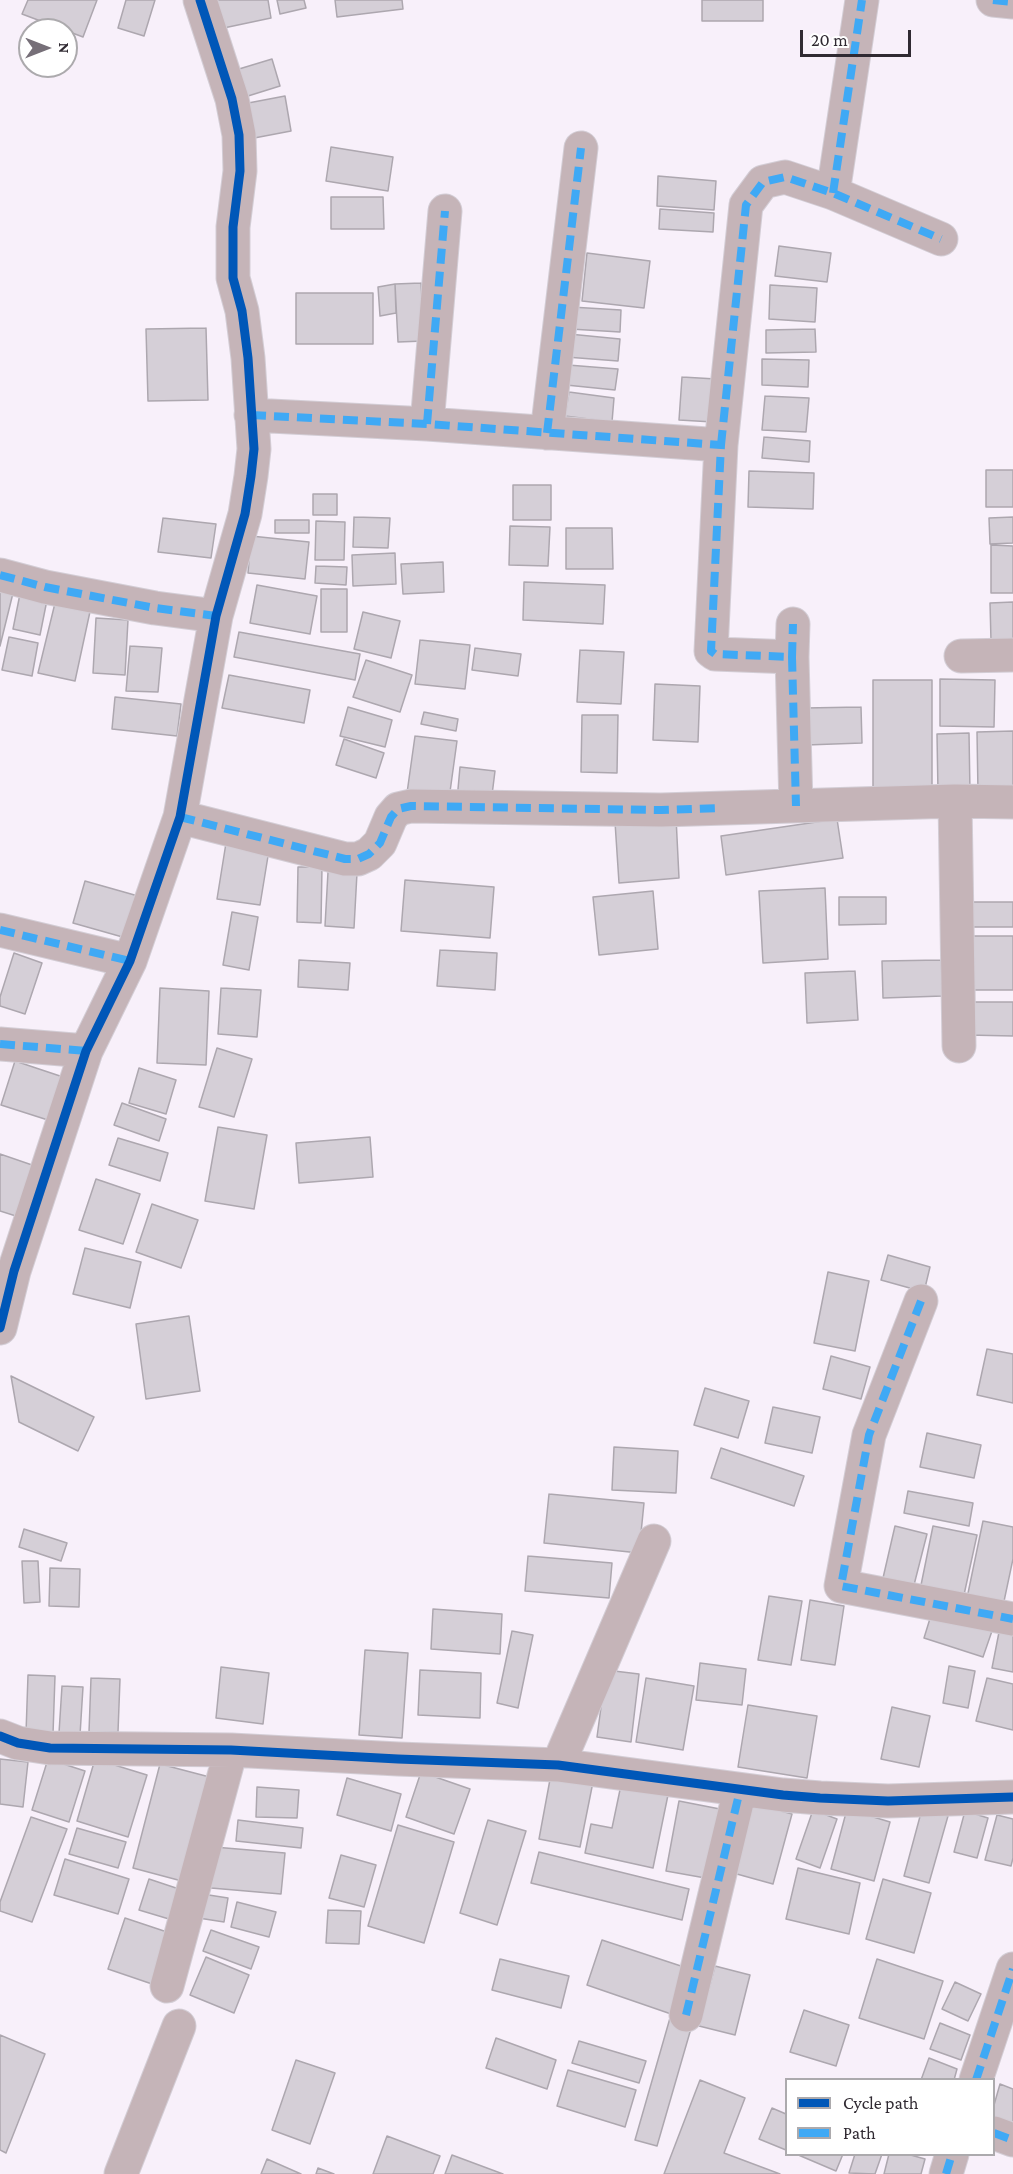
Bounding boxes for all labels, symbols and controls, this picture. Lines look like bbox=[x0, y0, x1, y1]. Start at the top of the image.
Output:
north arrow bbox=[18, 18, 78, 78]
scale bar bbox=[803, 18, 914, 56]
text: 20 m bbox=[811, 30, 848, 50]
text: N bbox=[56, 43, 73, 53]
legend bbox=[785, 2078, 995, 2156]
text: Cycle path bbox=[843, 2093, 918, 2113]
text: Path bbox=[843, 2123, 876, 2143]

